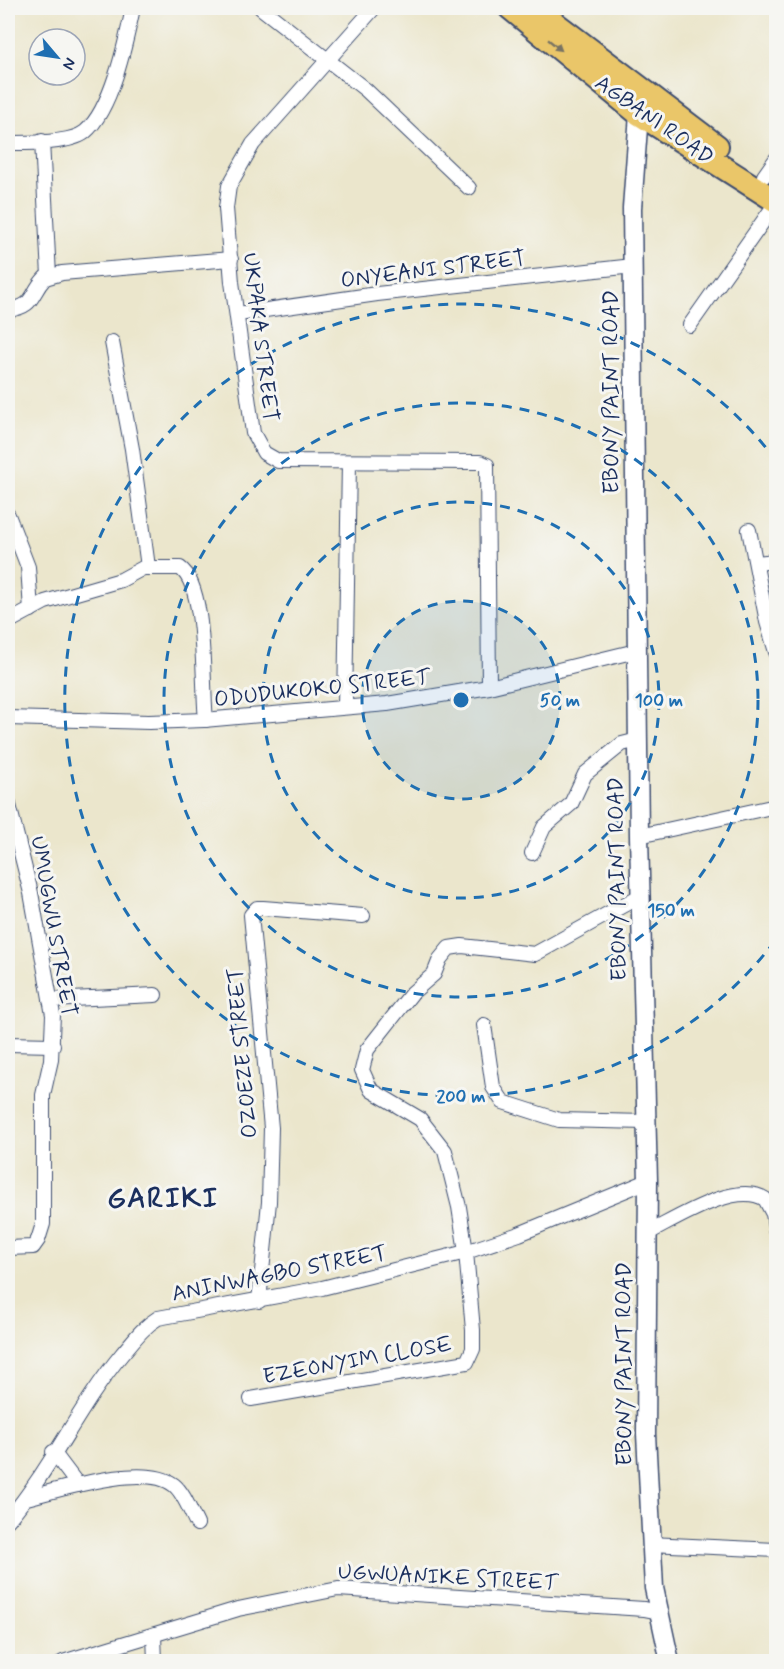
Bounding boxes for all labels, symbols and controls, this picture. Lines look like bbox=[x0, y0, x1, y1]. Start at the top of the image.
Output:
north arrow bbox=[27, 27, 87, 87]
one-way arrow bbox=[547, 38, 563, 51]
text: N bbox=[57, 54, 81, 73]
street label: AGBANI ROAD bbox=[589, 69, 719, 172]
street label: ONYEANI STREET bbox=[339, 245, 527, 295]
street label: UKPAKA STREET bbox=[236, 251, 284, 423]
street label: EBONY PAINT ROAD bbox=[598, 290, 626, 494]
street label: ODUDUKOKO STREET bbox=[213, 664, 433, 714]
text: 50 m bbox=[540, 689, 580, 713]
text: 100 m bbox=[635, 689, 683, 713]
centre of rings bbox=[451, 690, 471, 710]
street label: EBONY PAINT ROAD bbox=[602, 777, 634, 981]
street label: UMUGWU STREET bbox=[23, 834, 83, 1019]
text: 150 m bbox=[647, 899, 695, 923]
street label: OZOEZE STREET bbox=[222, 966, 264, 1139]
text: 200 m bbox=[436, 1085, 486, 1109]
district label: GARIKI bbox=[107, 1181, 219, 1218]
street label: ANINWAGBO STREET bbox=[169, 1239, 389, 1309]
street label: EBONY PAINT ROAD bbox=[611, 1262, 639, 1466]
street label: EZEONYIM CLOSE bbox=[261, 1331, 454, 1391]
street label: UGWUANIKE STREET bbox=[337, 1558, 560, 1598]

